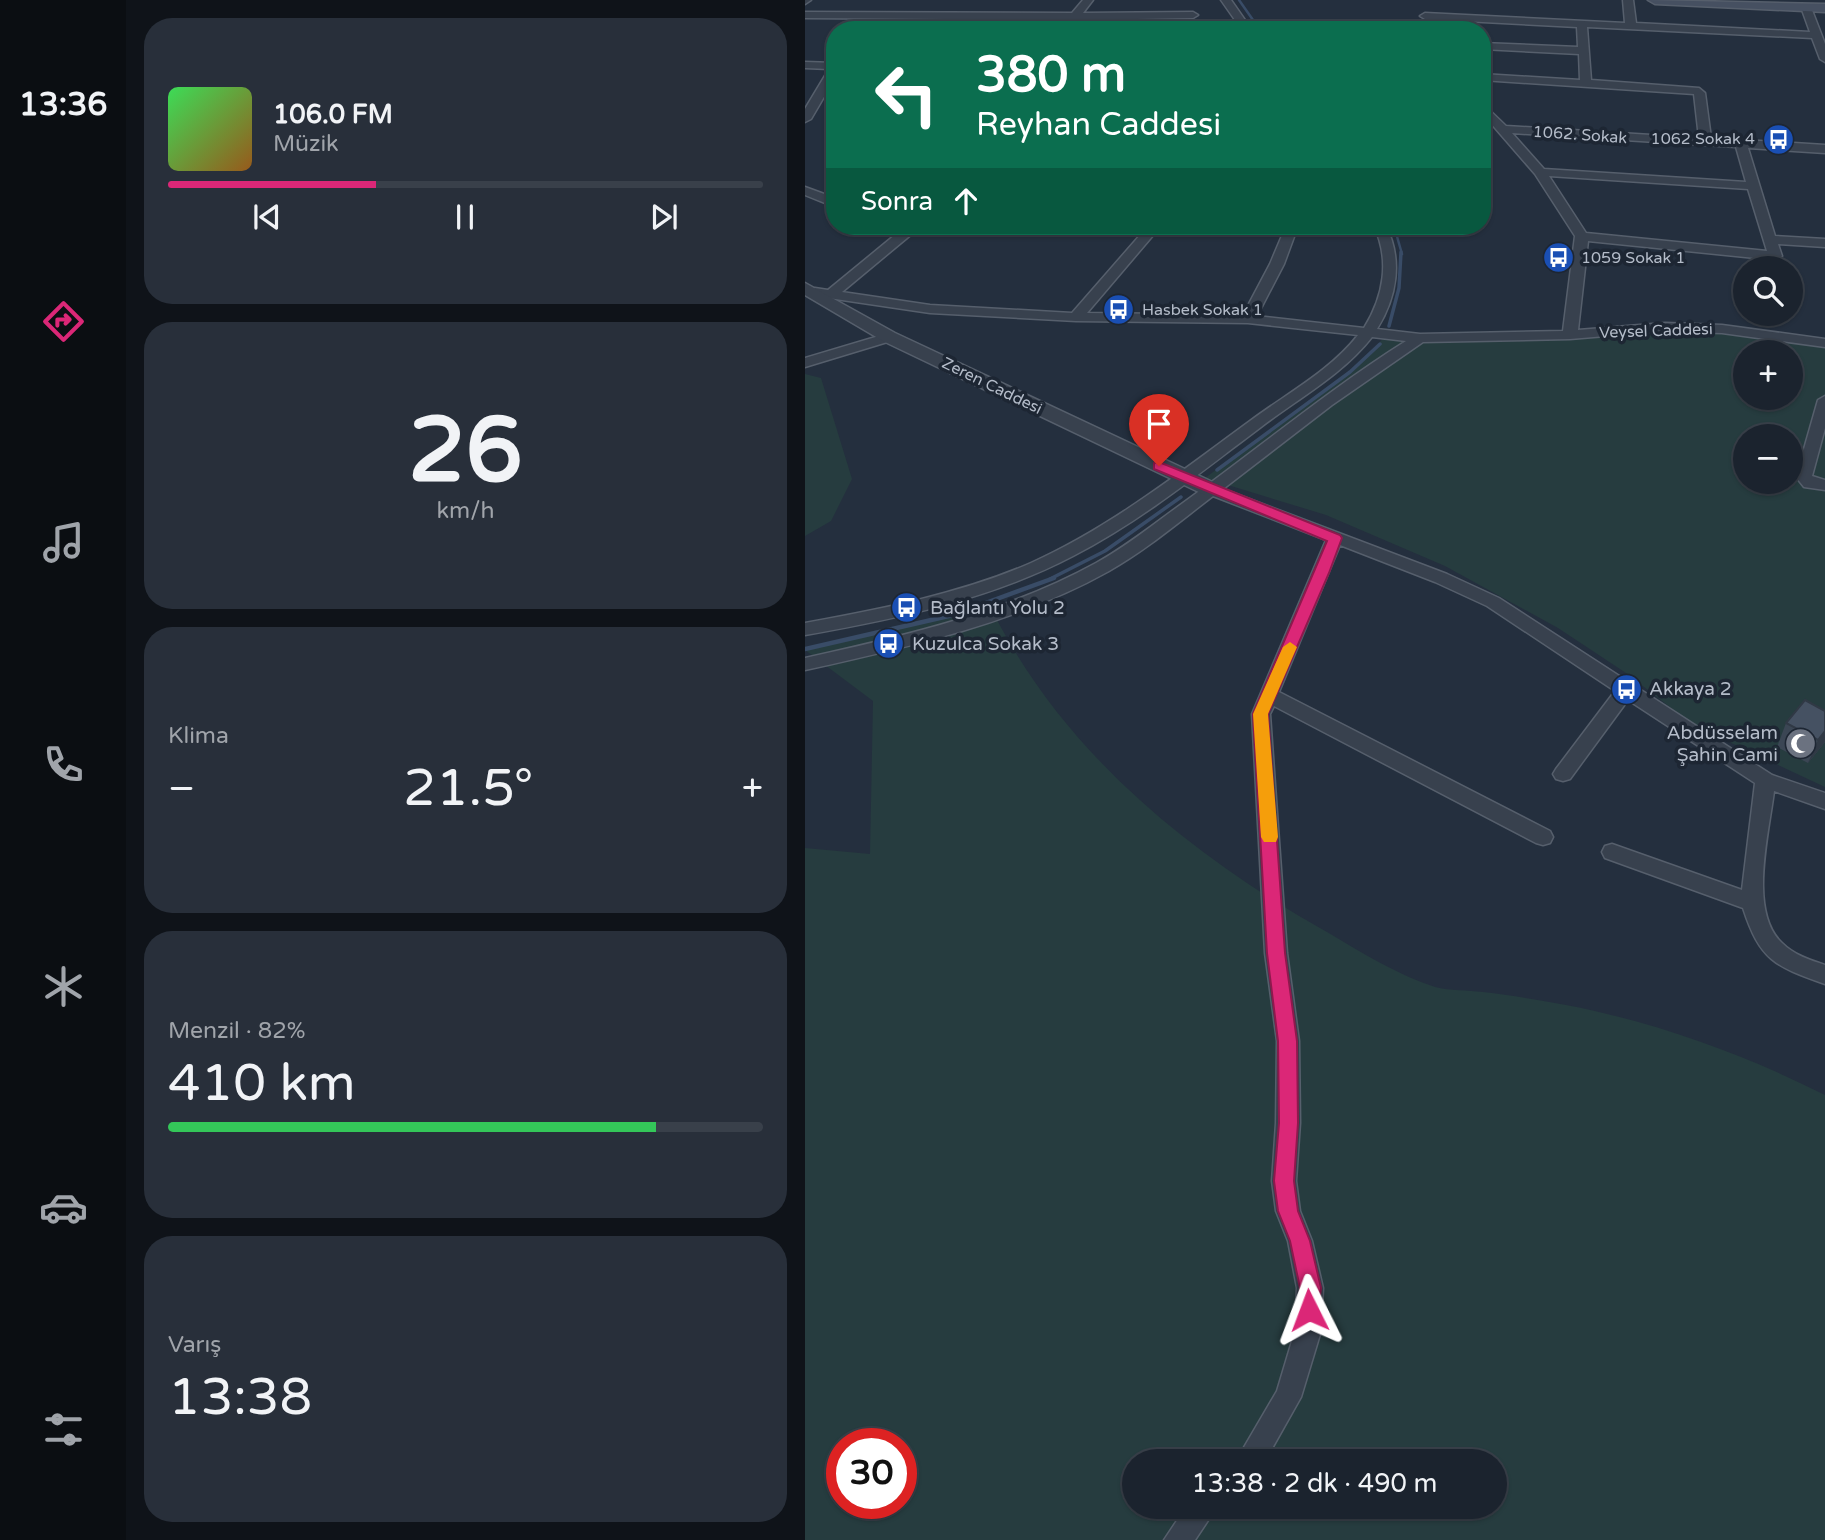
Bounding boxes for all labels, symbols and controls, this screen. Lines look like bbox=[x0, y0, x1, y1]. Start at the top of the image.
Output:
text: 380 m bbox=[976, 46, 1126, 105]
icon: left bbox=[861, 49, 952, 140]
text: 13:36 bbox=[19, 86, 107, 124]
text: 106.0 FM bbox=[273, 99, 393, 130]
text: Reyhan Caddesi bbox=[976, 106, 1221, 144]
street label: 1062. Sokak bbox=[1532, 122, 1628, 148]
bus stop icon: 1062 Sokak 4 bbox=[1761, 122, 1795, 156]
place label: 1062 Sokak 4 bbox=[1651, 129, 1755, 149]
text: Müzik bbox=[273, 130, 339, 158]
icon: ahead bbox=[947, 182, 985, 220]
text: Sonra bbox=[861, 186, 933, 217]
icon: previous bbox=[248, 198, 286, 236]
icon: pause bbox=[446, 198, 484, 236]
icon: next bbox=[645, 198, 683, 236]
bus stop icon: 1059 Sokak 1 bbox=[1541, 241, 1575, 275]
place label: 1059 Sokak 1 bbox=[1581, 248, 1685, 268]
map controls bbox=[1733, 256, 1803, 494]
button: search bbox=[1733, 256, 1803, 326]
bus stop icon: Hasbek Sokak 1 bbox=[1102, 293, 1136, 327]
icon: directions bbox=[39, 297, 88, 346]
place label: Hasbek Sokak 1 bbox=[1142, 300, 1263, 320]
street label: Veysel Caddesi bbox=[1599, 319, 1713, 343]
button: + bbox=[1733, 340, 1803, 410]
street label: Zeren Caddesi bbox=[939, 353, 1045, 419]
pin bbox=[1129, 394, 1189, 466]
text: 26 bbox=[408, 396, 523, 506]
icon: arrive bbox=[1140, 405, 1178, 443]
button: − bbox=[1733, 424, 1803, 494]
text: km/h bbox=[437, 497, 494, 525]
icon: music bbox=[39, 518, 88, 567]
bus stop icon: Bağlantı Yolu 2 bbox=[890, 591, 924, 625]
place label: Bağlantı Yolu 2 bbox=[930, 597, 1065, 619]
bus stop icon: Kuzulca Sokak 3 bbox=[872, 627, 906, 661]
place label: Kuzulca Sokak 3 bbox=[912, 633, 1059, 655]
bus stop icon: Akkaya 2 bbox=[1609, 672, 1643, 706]
place label: Akkaya 2 bbox=[1649, 678, 1732, 700]
text: Klima bbox=[168, 722, 229, 750]
place label: Abdüsselam Şahin Cami bbox=[1667, 722, 1778, 766]
mosque icon: Abdüsselam Şahin Cami bbox=[1784, 727, 1818, 761]
icon: phone bbox=[39, 740, 88, 789]
text: 21.5° bbox=[403, 757, 533, 820]
text: − bbox=[168, 766, 195, 812]
text: + bbox=[742, 766, 763, 812]
icon: climate bbox=[39, 962, 88, 1011]
text: Menzil · 82% bbox=[168, 1017, 305, 1045]
text: 410 km bbox=[168, 1052, 356, 1115]
icon: car bbox=[39, 1183, 88, 1232]
position arrow bbox=[1272, 1273, 1346, 1347]
text: Varış bbox=[168, 1331, 221, 1359]
text: 13:38 bbox=[168, 1366, 312, 1429]
icon: filters bbox=[39, 1405, 88, 1454]
speed limit sign: 30 bbox=[826, 1428, 917, 1519]
text: 13:38 · 2 dk · 490 m bbox=[1192, 1468, 1437, 1499]

